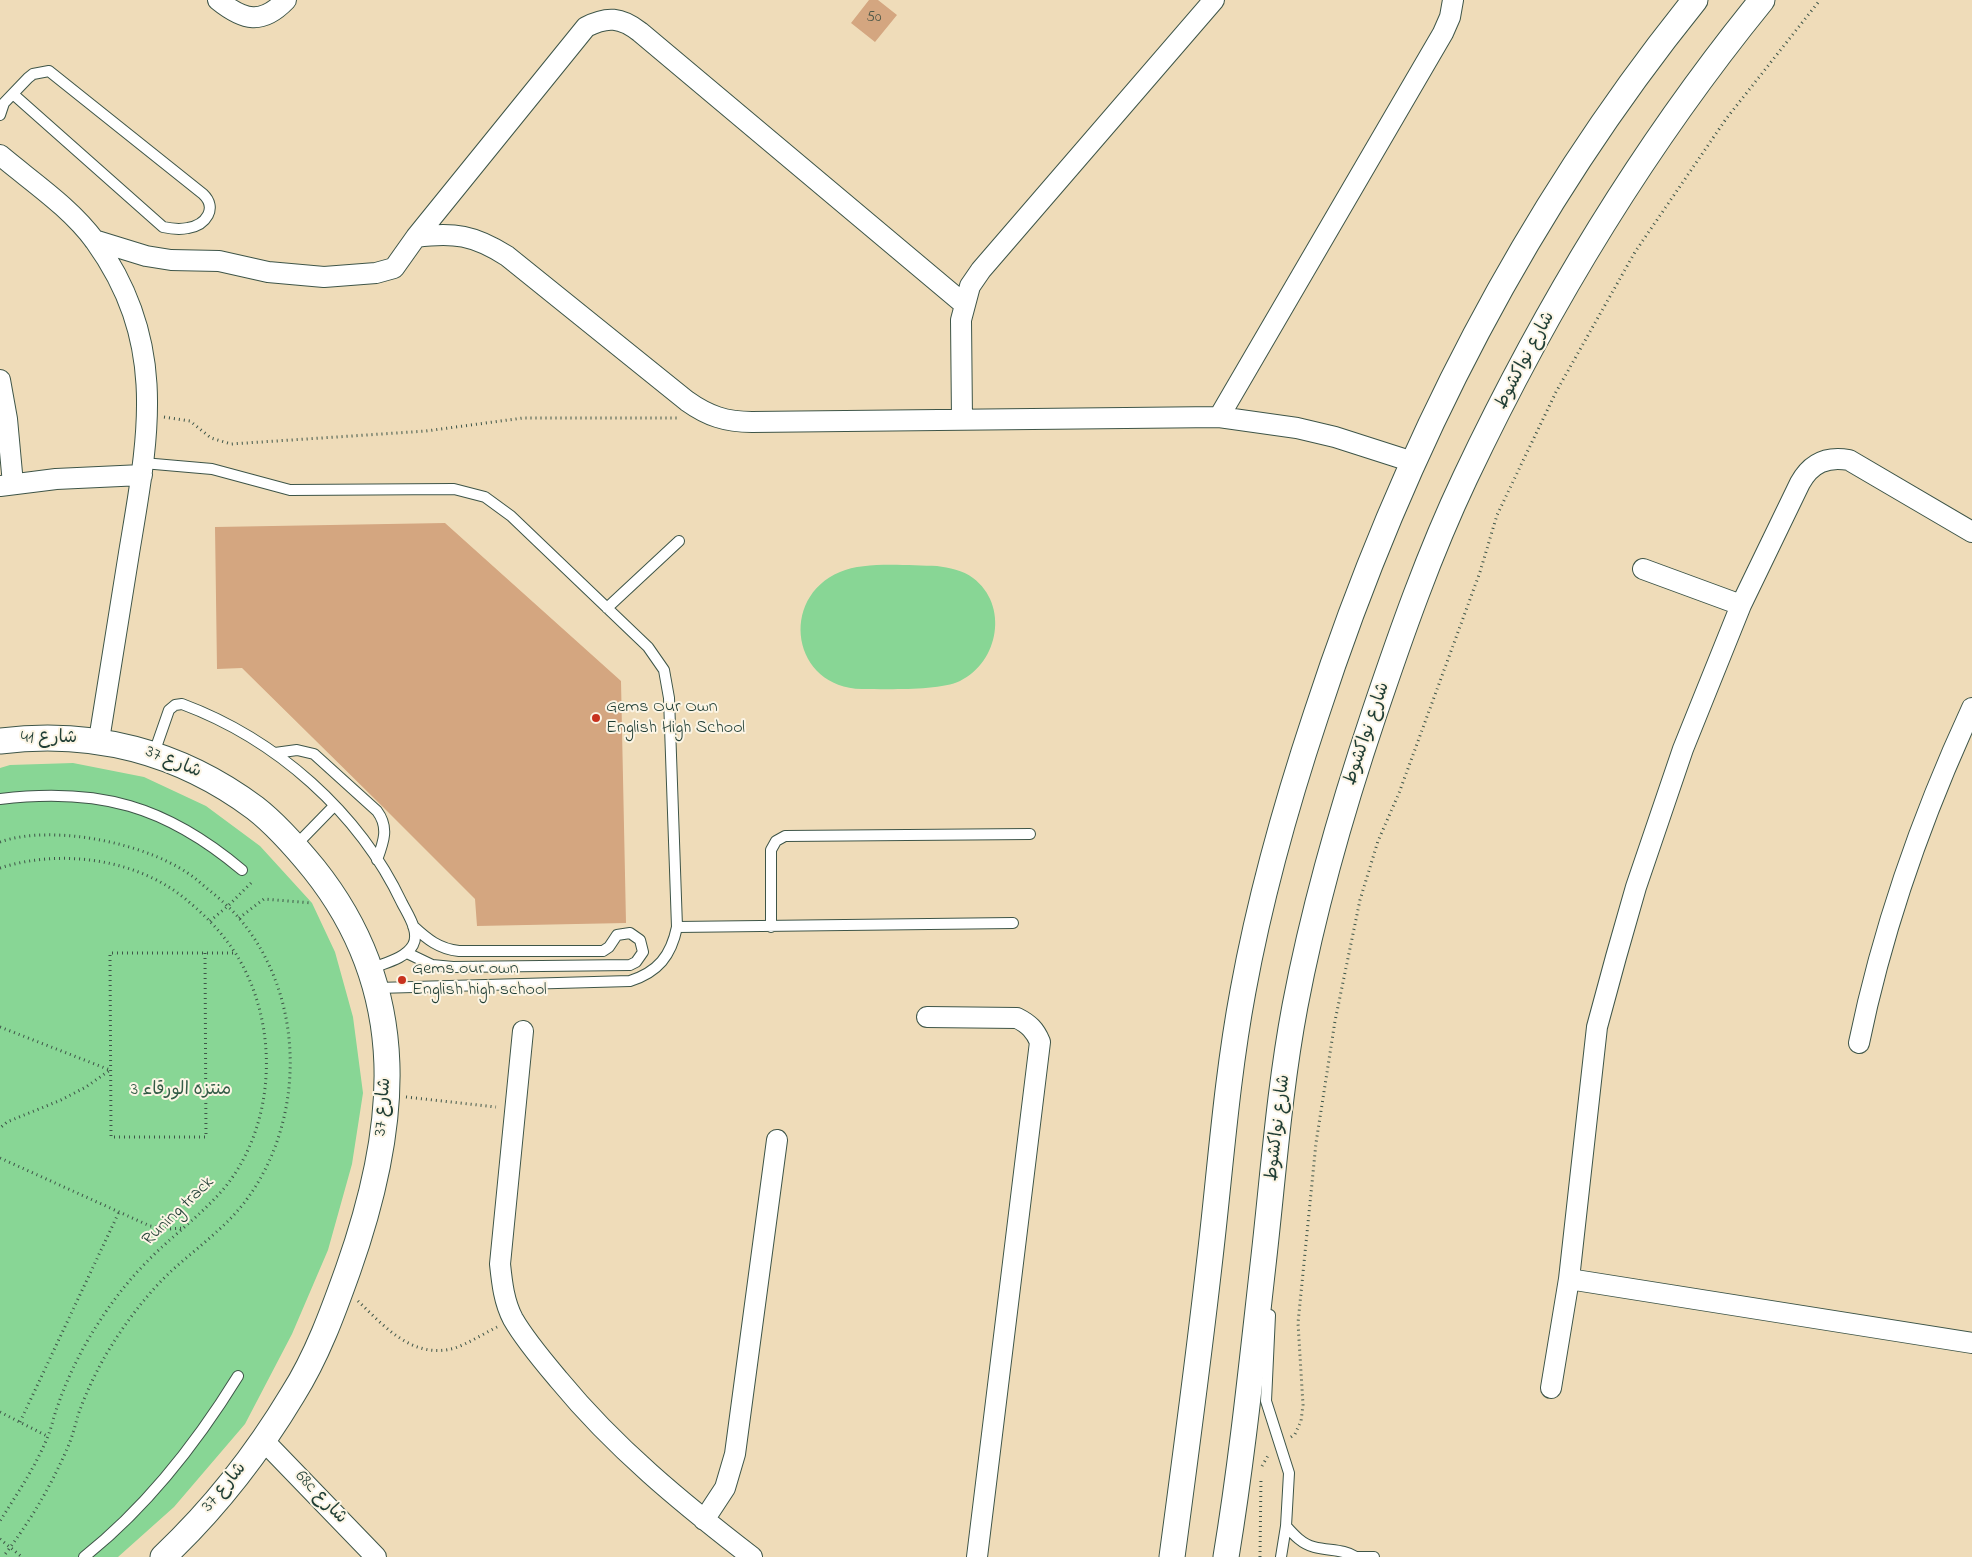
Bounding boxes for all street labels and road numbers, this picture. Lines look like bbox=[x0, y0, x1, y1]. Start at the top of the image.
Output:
street label: شارع نواكشوط bbox=[1491, 309, 1561, 413]
street label: شارع نواكشوط bbox=[1340, 680, 1396, 788]
street label: شارع 41 bbox=[21, 728, 77, 750]
street label: شارع 37 bbox=[142, 742, 204, 784]
street label: شارع نواكشوط bbox=[1262, 1073, 1296, 1183]
street label: شارع 37 bbox=[371, 1077, 397, 1137]
street label: Runing track bbox=[139, 1173, 219, 1251]
street label: شارع 37 bbox=[198, 1459, 252, 1517]
street label: 68c شارع bbox=[289, 1467, 351, 1529]

